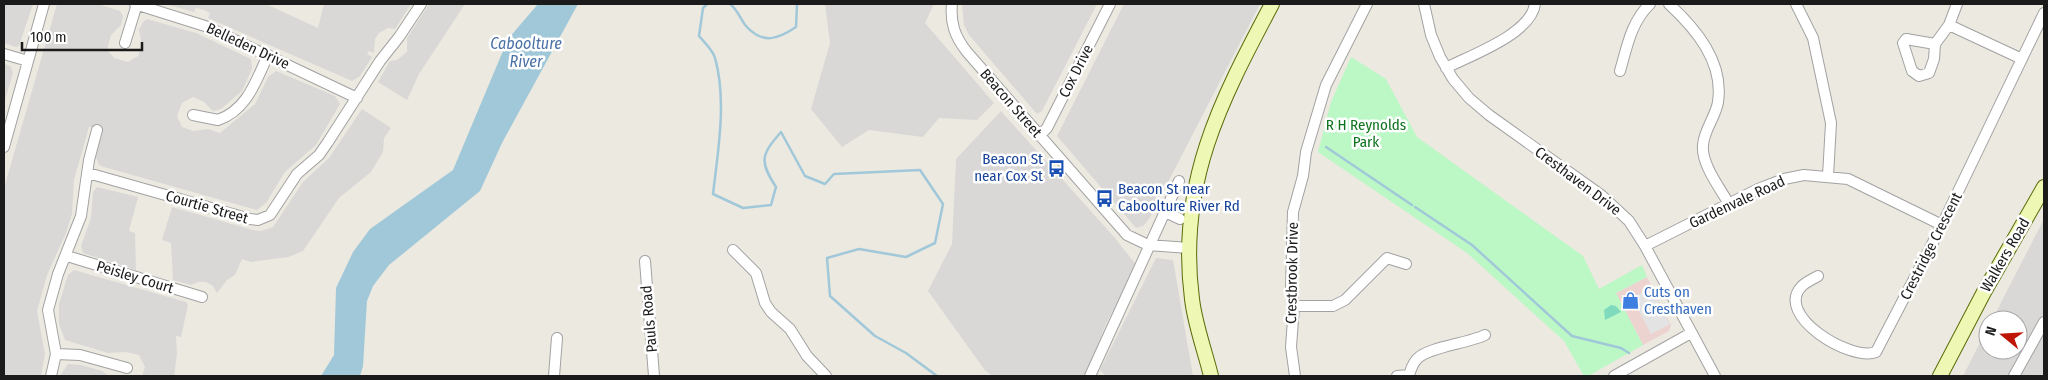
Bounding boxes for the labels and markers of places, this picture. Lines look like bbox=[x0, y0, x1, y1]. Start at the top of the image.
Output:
place label: Beacon St near Cox St bbox=[974, 150, 1043, 185]
bus stop icon: Beacon St near Cox St bbox=[1047, 158, 1067, 178]
place label: Beacon St near Caboolture River Rd bbox=[1118, 180, 1240, 215]
bus stop icon: Beacon St near Caboolture River Rd bbox=[1094, 188, 1114, 208]
place label: Cuts on Cresthaven bbox=[1644, 283, 1712, 318]
shop icon: Cuts on Cresthaven bbox=[1620, 291, 1640, 311]

